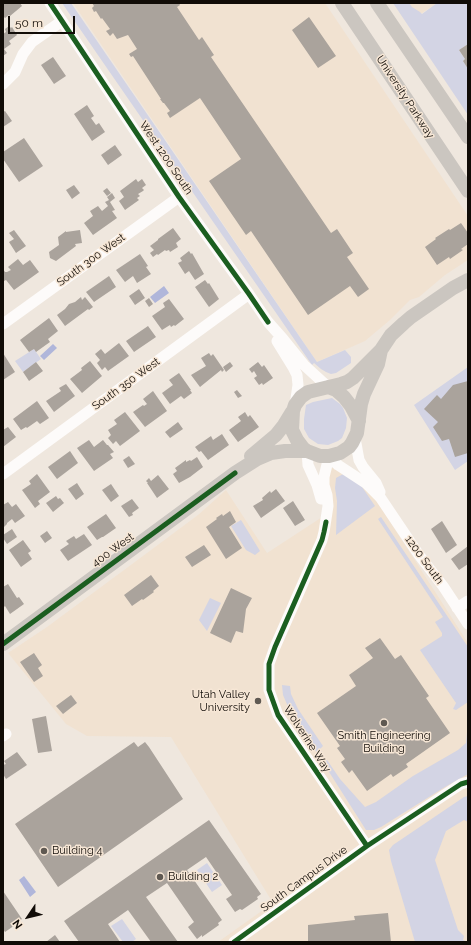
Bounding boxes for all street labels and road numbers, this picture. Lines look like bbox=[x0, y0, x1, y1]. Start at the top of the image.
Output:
street label: University Parkway bbox=[373, 53, 437, 141]
street label: West 1200 South bbox=[137, 119, 195, 197]
street label: South 300 West bbox=[54, 231, 128, 289]
street label: South 350 West bbox=[90, 355, 162, 413]
street label: 400 West bbox=[90, 530, 136, 570]
street label: 1200 South bbox=[402, 533, 446, 587]
street label: Wolverine Way bbox=[281, 703, 333, 775]
street label: South Campus Drive bbox=[258, 843, 350, 915]

